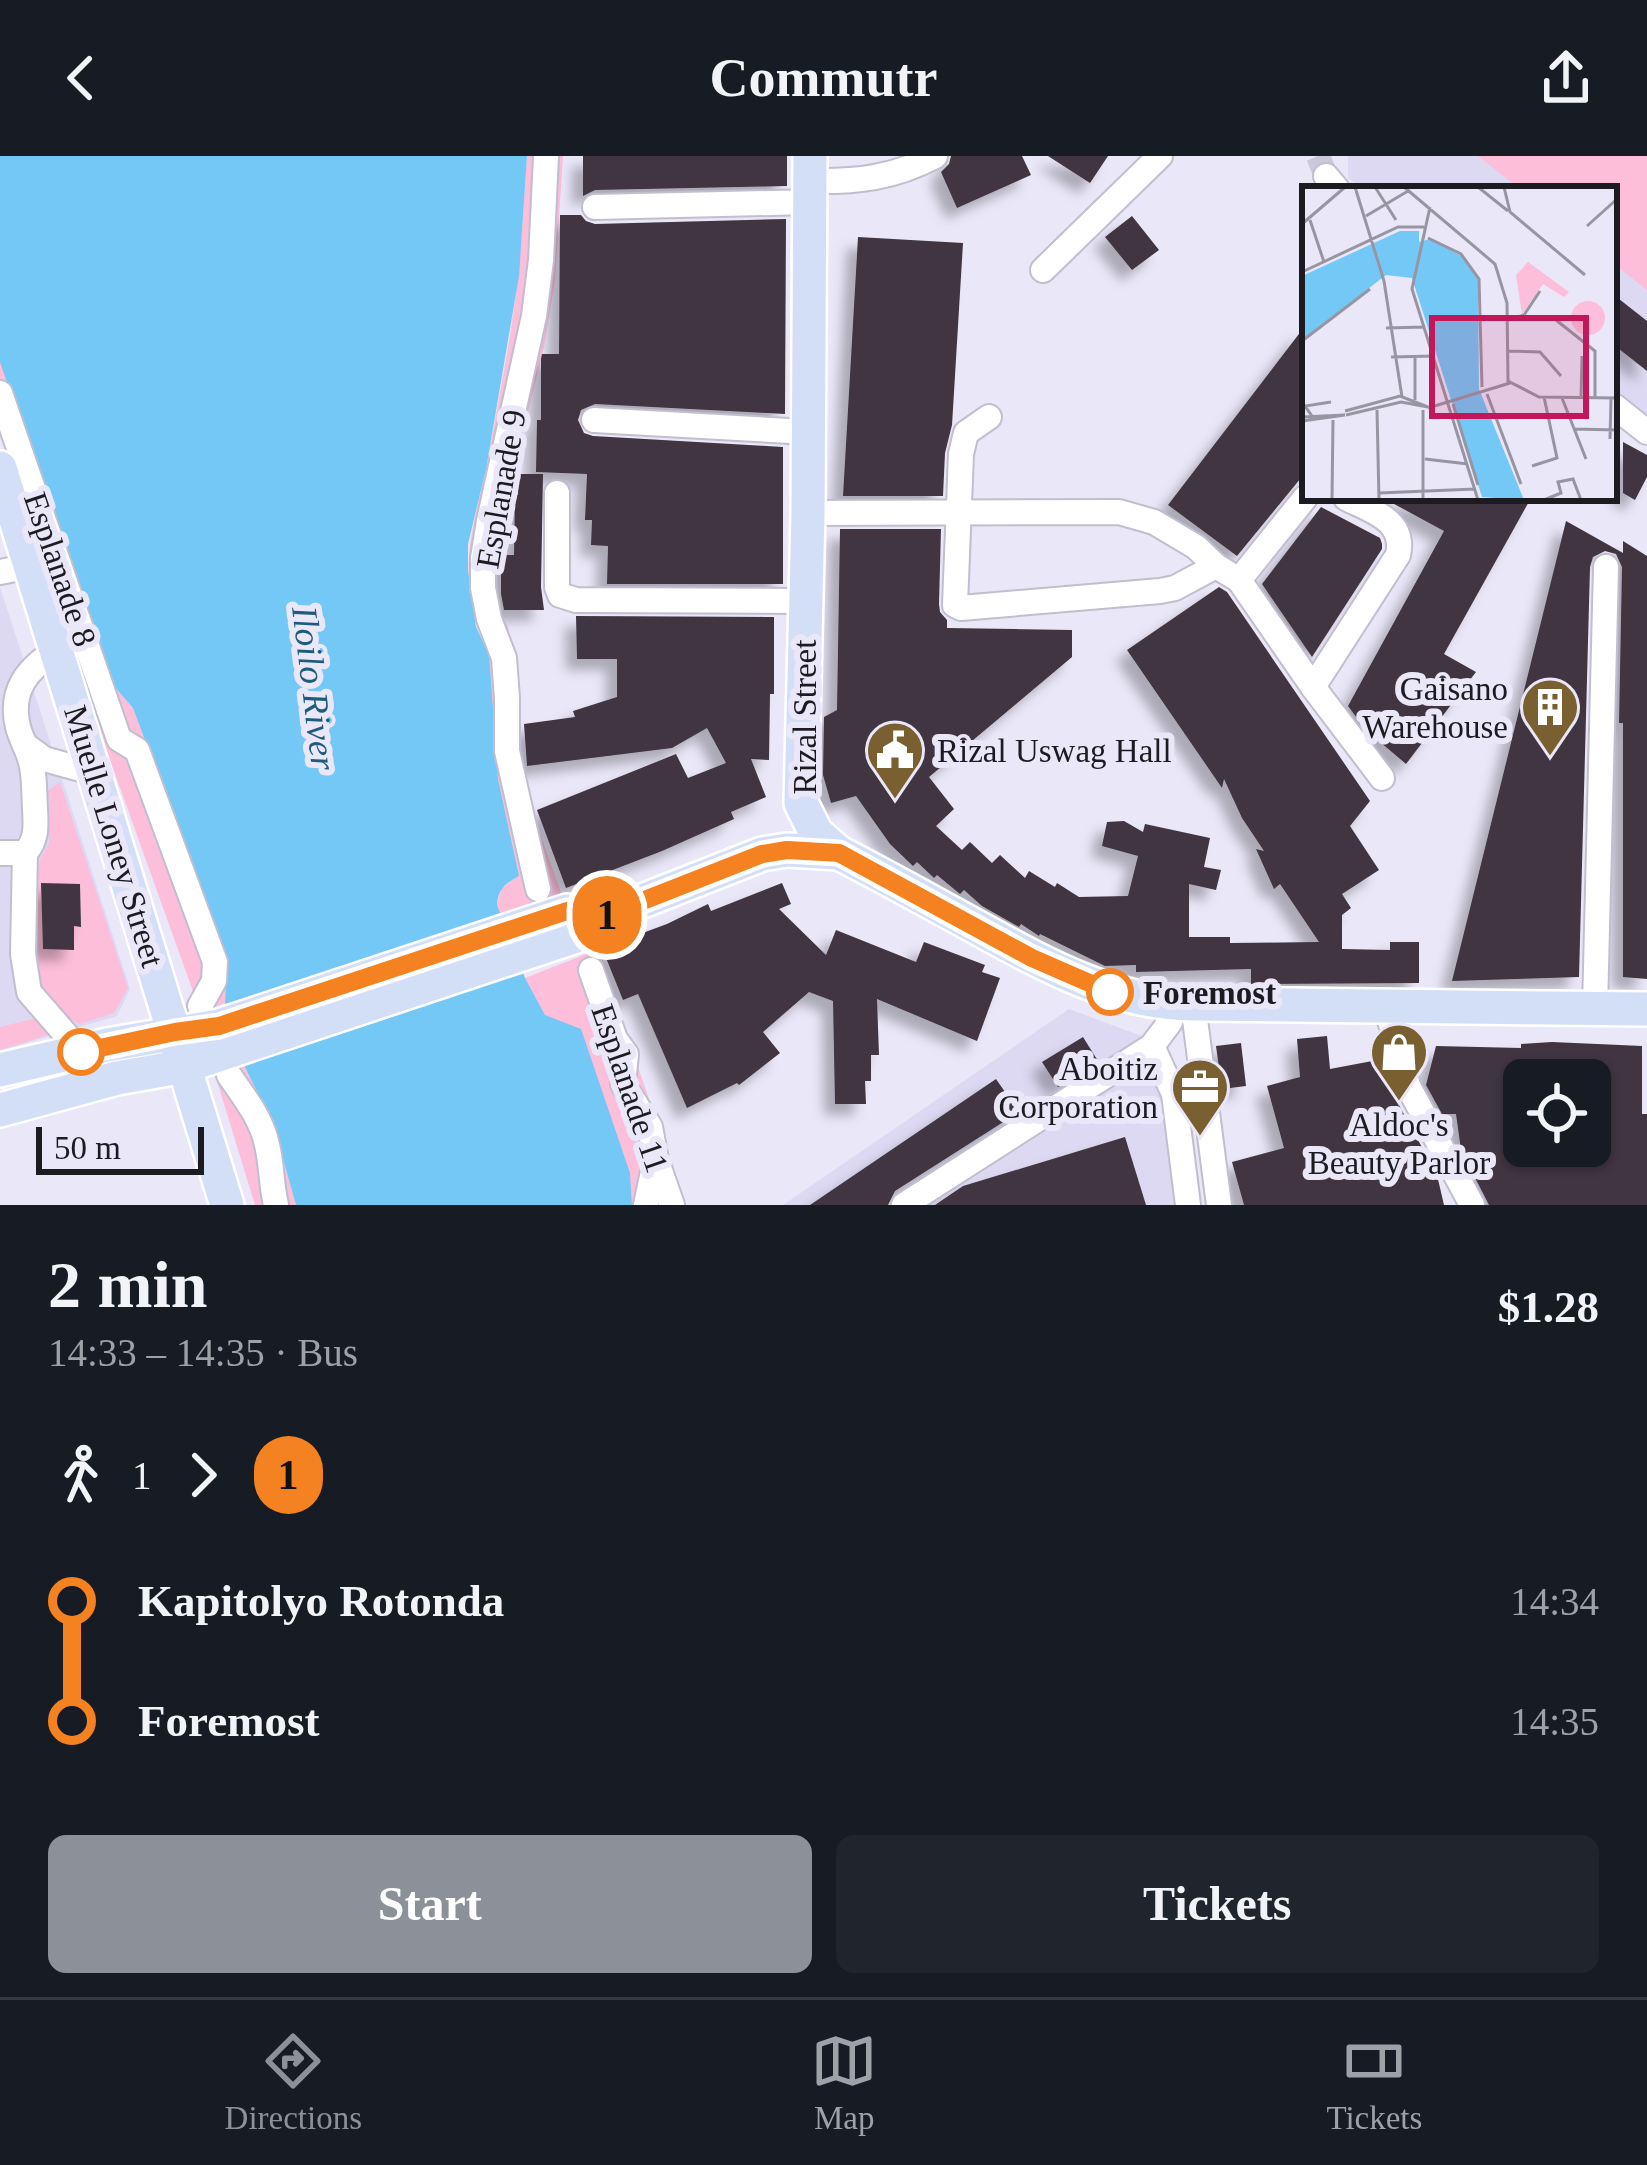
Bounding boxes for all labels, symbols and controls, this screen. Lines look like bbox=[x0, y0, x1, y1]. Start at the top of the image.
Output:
icon: back bbox=[48, 45, 114, 111]
icon: share bbox=[1533, 45, 1599, 111]
text: Commutr bbox=[710, 48, 937, 108]
inset map bbox=[1302, 186, 1617, 501]
street label: Esplanade 9 bbox=[469, 407, 533, 571]
street label: Esplanade 8 bbox=[17, 488, 103, 651]
water label: Iloilo River bbox=[284, 603, 344, 773]
street label: Rizal Street bbox=[787, 640, 823, 794]
place label: Gaisano Warehouse bbox=[1362, 671, 1508, 745]
building icon: Gaisano Warehouse bbox=[1519, 676, 1581, 758]
street label: Muelle Loney Street bbox=[57, 701, 171, 971]
public building icon: Rizal Uswag Hall bbox=[864, 719, 926, 801]
place label: Rizal Uswag Hall bbox=[937, 733, 1172, 769]
line badge: 1 bbox=[568, 876, 646, 954]
text: 1 bbox=[597, 892, 618, 938]
marker: Foremost bbox=[1088, 970, 1132, 1014]
place label: Foremost bbox=[1143, 975, 1276, 1011]
street label: Esplanade 11 bbox=[584, 999, 676, 1177]
shop icon: Aldoc's Beauty Parlor bbox=[1368, 1021, 1430, 1103]
unlabelled marker bbox=[59, 1030, 103, 1074]
place label: Aboitiz Corporation bbox=[999, 1051, 1158, 1125]
office icon: Aboitiz Corporation bbox=[1169, 1056, 1231, 1138]
map controls bbox=[1503, 1059, 1611, 1167]
button: locate bbox=[1503, 1059, 1611, 1167]
place label: Aldoc's Beauty Parlor bbox=[1308, 1107, 1490, 1181]
scale bar bbox=[36, 1121, 204, 1174]
text: 50 m bbox=[54, 1130, 121, 1166]
text: 2 min bbox=[48, 1248, 208, 1321]
text: $1.28 bbox=[1498, 1282, 1599, 1332]
text: 14:33 – 14:35 · Bus bbox=[48, 1331, 358, 1374]
icon: walk bbox=[48, 1442, 114, 1508]
icon: forward bbox=[170, 1442, 236, 1508]
text: 1 bbox=[278, 1452, 299, 1498]
text: 1 bbox=[132, 1454, 152, 1497]
text: Kapitolyo Rotonda bbox=[138, 1576, 504, 1626]
text: 14:34 bbox=[1510, 1580, 1599, 1623]
text: Foremost bbox=[138, 1696, 320, 1746]
text: 14:35 bbox=[1510, 1700, 1599, 1743]
button: Start bbox=[48, 1835, 812, 1973]
button: Tickets bbox=[836, 1835, 1599, 1973]
tab: Directions bbox=[225, 2028, 362, 2137]
tab: Map bbox=[811, 2028, 877, 2137]
tab: Tickets bbox=[1326, 2028, 1422, 2137]

